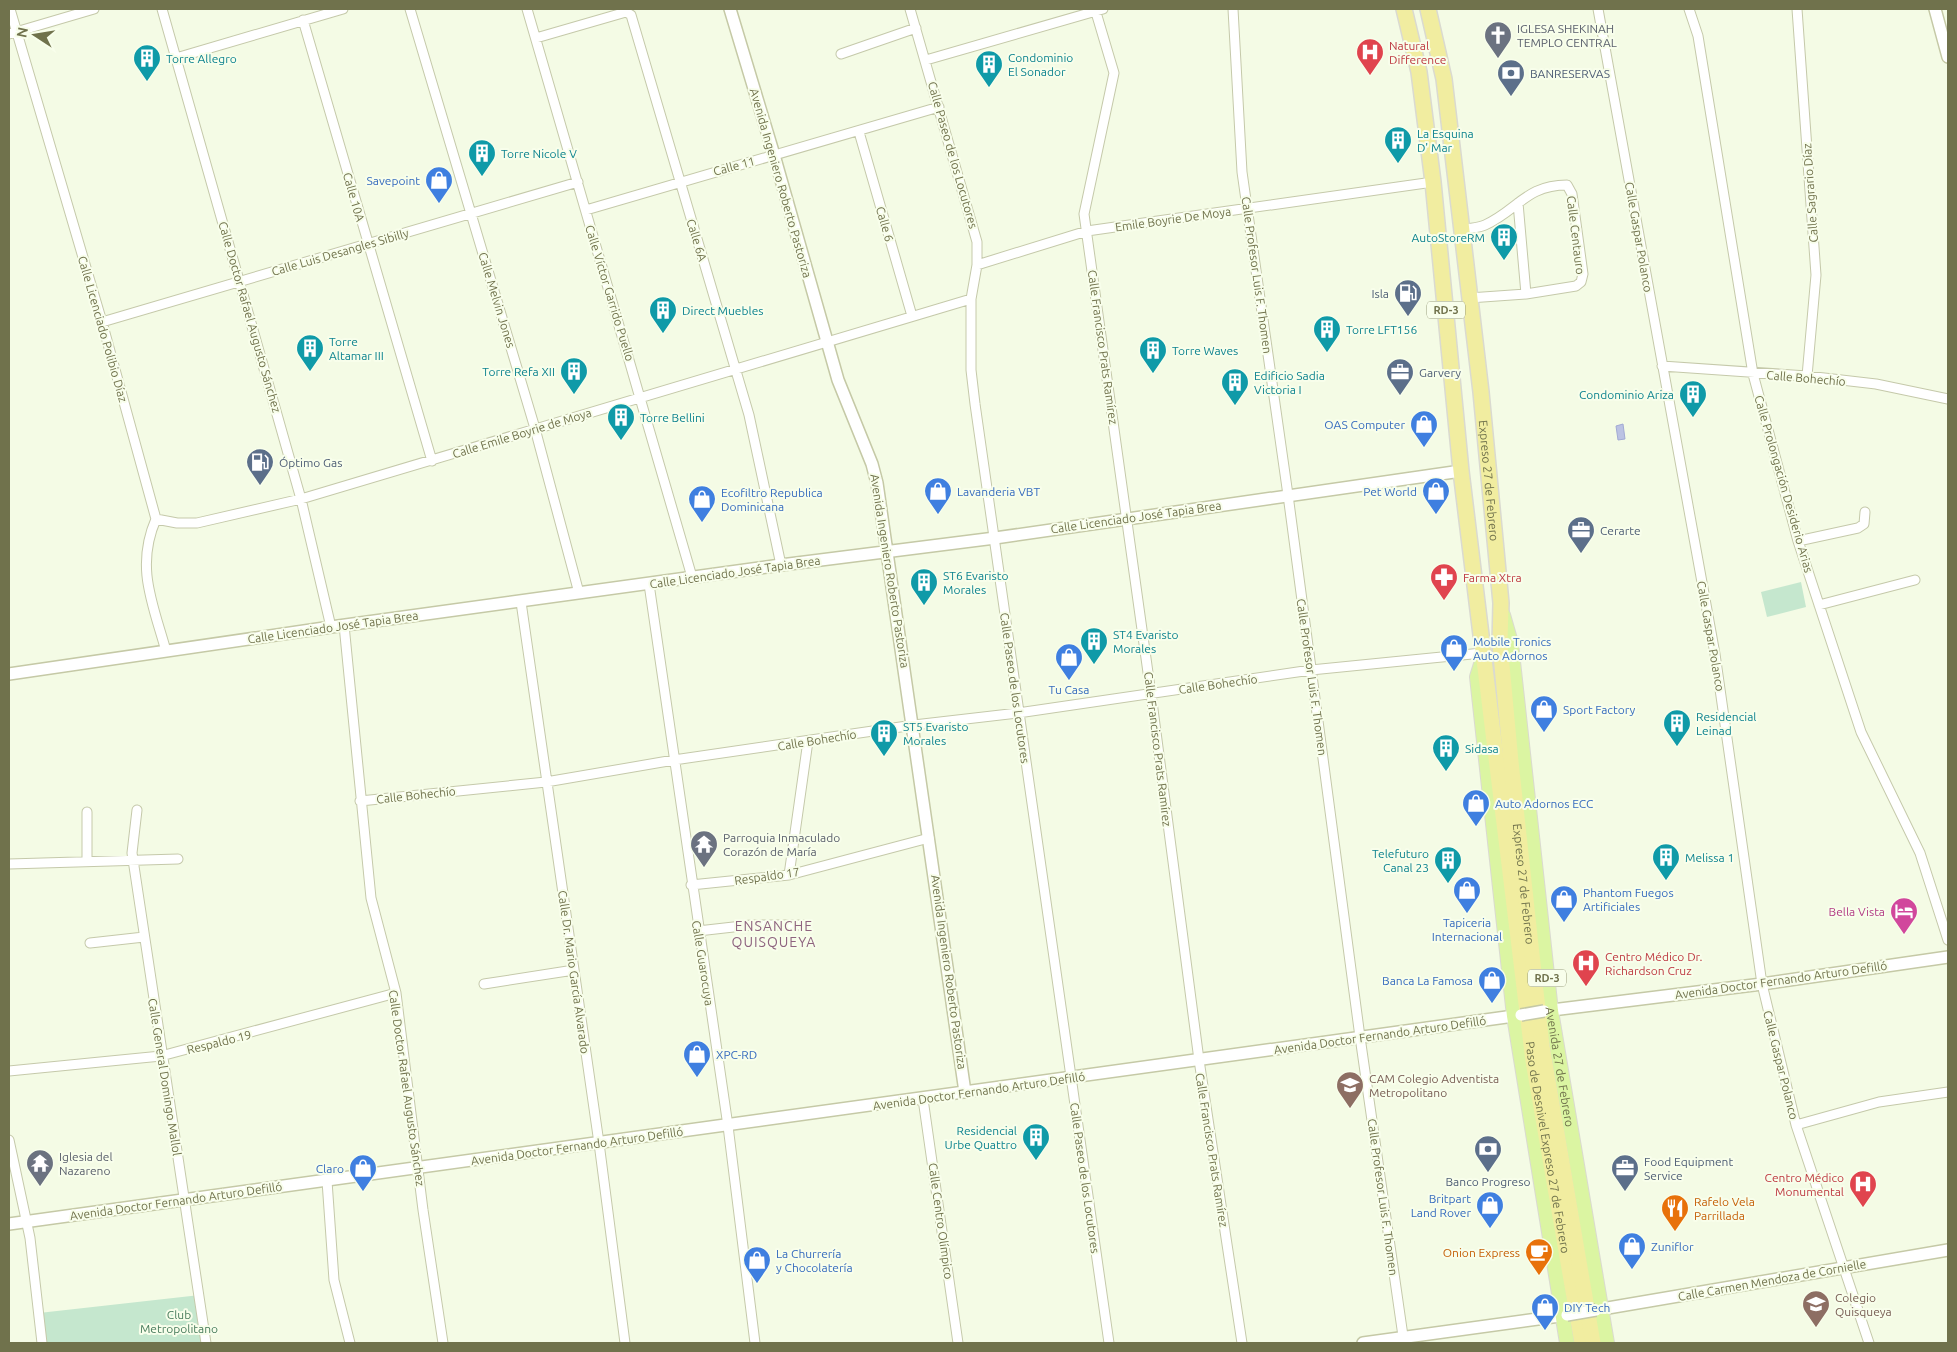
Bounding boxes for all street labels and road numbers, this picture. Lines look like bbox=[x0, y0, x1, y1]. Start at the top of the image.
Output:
street label: Calle Paseo de los Locutores bbox=[926, 80, 980, 230]
street label: Avenida Ingeniero Roberto Pastoriza bbox=[748, 87, 814, 279]
street label: Calle Sagrario Díaz bbox=[1800, 142, 1820, 243]
street label: Calle 11 bbox=[712, 154, 756, 178]
street label: Calle 10A bbox=[341, 171, 367, 223]
street label: Calle Gaspar Polanco bbox=[1623, 181, 1655, 293]
street label: Calle Centauro bbox=[1565, 195, 1587, 275]
street label: Calle Profesor Luis F. Thomen bbox=[1240, 196, 1274, 354]
street label: Emile Boyrie De Moya bbox=[1114, 204, 1232, 234]
street label: Calle 6 bbox=[874, 205, 896, 243]
street label: Calle 6A bbox=[684, 217, 710, 263]
street label: Calle Doctor Rafael Augusto Sánchez bbox=[216, 220, 284, 414]
street label: Calle Víctor Garrido Puello bbox=[583, 223, 637, 363]
street label: Calle Luis Desangles Sibilly bbox=[270, 226, 410, 278]
street label: Calle Melvin Jones bbox=[476, 251, 518, 349]
street label: Calle Licenciado Polibio Díaz bbox=[76, 254, 130, 404]
street label: Calle Francisco Prats Ramírez bbox=[1086, 269, 1120, 426]
road number: RD-3 bbox=[1427, 302, 1465, 318]
street label: Calle Bohechío bbox=[1766, 368, 1846, 388]
street label: Calle Prolongación Desiderio Arias bbox=[1752, 394, 1816, 574]
street label: Calle Emile Boyrie de Moya bbox=[451, 406, 593, 460]
street label: Expreso 27 de Febrero bbox=[1477, 419, 1502, 542]
street label: Avenida Ingeniero Roberto Pastoriza bbox=[868, 473, 912, 669]
street label: Calle Licenciado José Tapia Brea bbox=[1050, 499, 1222, 535]
street label: Calle Licenciado José Tapia Brea bbox=[649, 554, 821, 590]
street label: Calle Gaspar Polanco bbox=[1695, 580, 1727, 692]
street label: Calle Profesor Luis F. Thomen bbox=[1295, 598, 1329, 756]
street label: Calle Licenciado José Tapia Brea bbox=[247, 609, 419, 645]
street label: Calle Paseo de los Locutores bbox=[998, 612, 1032, 764]
street label: Calle Francisco Prats Ramírez bbox=[1142, 671, 1174, 828]
street label: Calle Bohechío bbox=[1178, 672, 1258, 696]
street label: Calle Bohechío bbox=[777, 727, 857, 753]
street label: Calle Bohechío bbox=[376, 784, 456, 806]
street label: Expreso 27 de Febrero bbox=[1511, 823, 1537, 945]
street label: Respaldo 17 bbox=[733, 865, 801, 887]
street label: Avenida Ingeniero Roberto Pastoriza bbox=[929, 874, 969, 1070]
street label: Calle Dr. Mario García Alvarado bbox=[556, 889, 592, 1055]
street label: Calle Guarocuya bbox=[690, 919, 716, 1007]
street label: Avenida Doctor Fernando Arturo Defilló bbox=[1674, 959, 1888, 1001]
road number: RD-3 bbox=[1528, 970, 1566, 986]
street label: Calle Doctor Rafael Augusto Sánchez bbox=[387, 989, 427, 1187]
street label: Calle General Domingo Mallol bbox=[146, 997, 184, 1157]
street label: Avenida 27 de Febrero bbox=[1544, 1006, 1577, 1128]
street label: Calle Gaspar Polanco bbox=[1761, 1009, 1801, 1121]
street label: Avenida Doctor Fernando Arturo Defilló bbox=[1273, 1014, 1487, 1056]
street label: Respaldo 19 bbox=[185, 1028, 253, 1056]
street label: Paso de Desnivel Expreso 27 de Febrero bbox=[1524, 1041, 1573, 1254]
street label: Avenida Doctor Fernando Arturo Defilló bbox=[872, 1070, 1086, 1112]
street label: Calle Francisco Prats Ramírez bbox=[1193, 1072, 1231, 1229]
street label: Calle Paseo de los Locutores bbox=[1068, 1102, 1102, 1254]
street label: Calle Profesor Luis F. Thomen bbox=[1366, 1118, 1400, 1276]
street label: Avenida Doctor Fernando Arturo Defilló bbox=[470, 1125, 684, 1167]
street label: Calle Centro Olímpico bbox=[926, 1162, 956, 1280]
street label: Avenida Doctor Fernando Arturo Defilló bbox=[69, 1180, 283, 1222]
street label: Calle Carmen Mendoza de Cornielle bbox=[1677, 1257, 1867, 1303]

